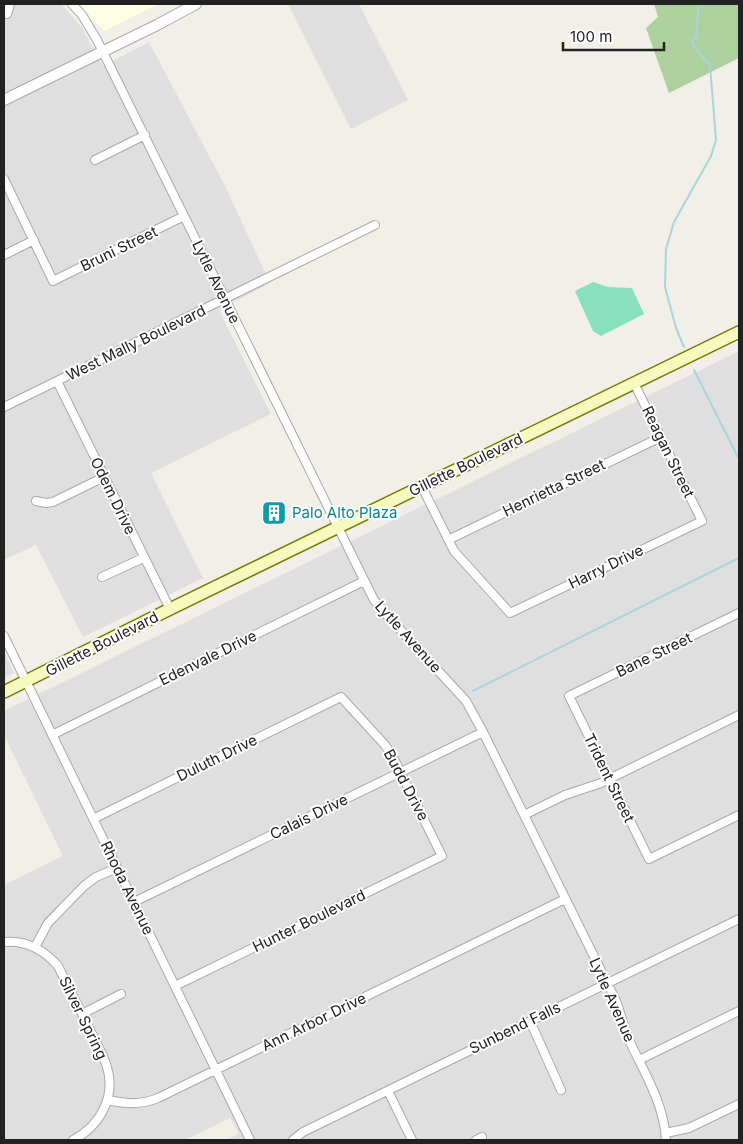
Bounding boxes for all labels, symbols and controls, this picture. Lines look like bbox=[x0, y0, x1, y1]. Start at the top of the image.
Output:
scale bar bbox=[563, 20, 664, 52]
text: 100 m bbox=[570, 27, 612, 46]
street label: Bruni Street bbox=[77, 222, 160, 275]
street label: Lytle Avenue bbox=[188, 237, 245, 327]
street label: West Mally Boulevard bbox=[63, 300, 209, 385]
street label: Reagan Street bbox=[638, 403, 699, 501]
street label: Gillette Boulevard bbox=[406, 429, 526, 500]
street label: Odem Drive bbox=[87, 454, 140, 538]
street label: Henrietta Street bbox=[500, 455, 608, 521]
building icon: Palo Alto Plaza bbox=[261, 500, 287, 526]
place label: Palo Alto Plaza bbox=[292, 503, 397, 522]
street label: Harry Drive bbox=[565, 540, 646, 593]
street label: Lytle Avenue bbox=[371, 597, 446, 677]
street label: Gillette Boulevard bbox=[42, 607, 161, 680]
street label: Edenvale Drive bbox=[156, 626, 260, 689]
street label: Bane Street bbox=[613, 628, 695, 681]
street label: Duluth Drive bbox=[173, 730, 260, 785]
street label: Trident Street bbox=[580, 730, 639, 825]
street label: Budd Drive bbox=[380, 746, 433, 824]
street label: Calais Drive bbox=[267, 790, 351, 844]
street label: Rhoda Avenue bbox=[97, 838, 158, 938]
street label: Hunter Boulevard bbox=[249, 885, 368, 956]
street label: Lytle Avenue bbox=[585, 955, 640, 1045]
street label: Silver Spring bbox=[55, 973, 112, 1062]
street label: Ann Arbor Drive bbox=[258, 988, 369, 1055]
street label: Sunbend Falls bbox=[466, 997, 564, 1058]

